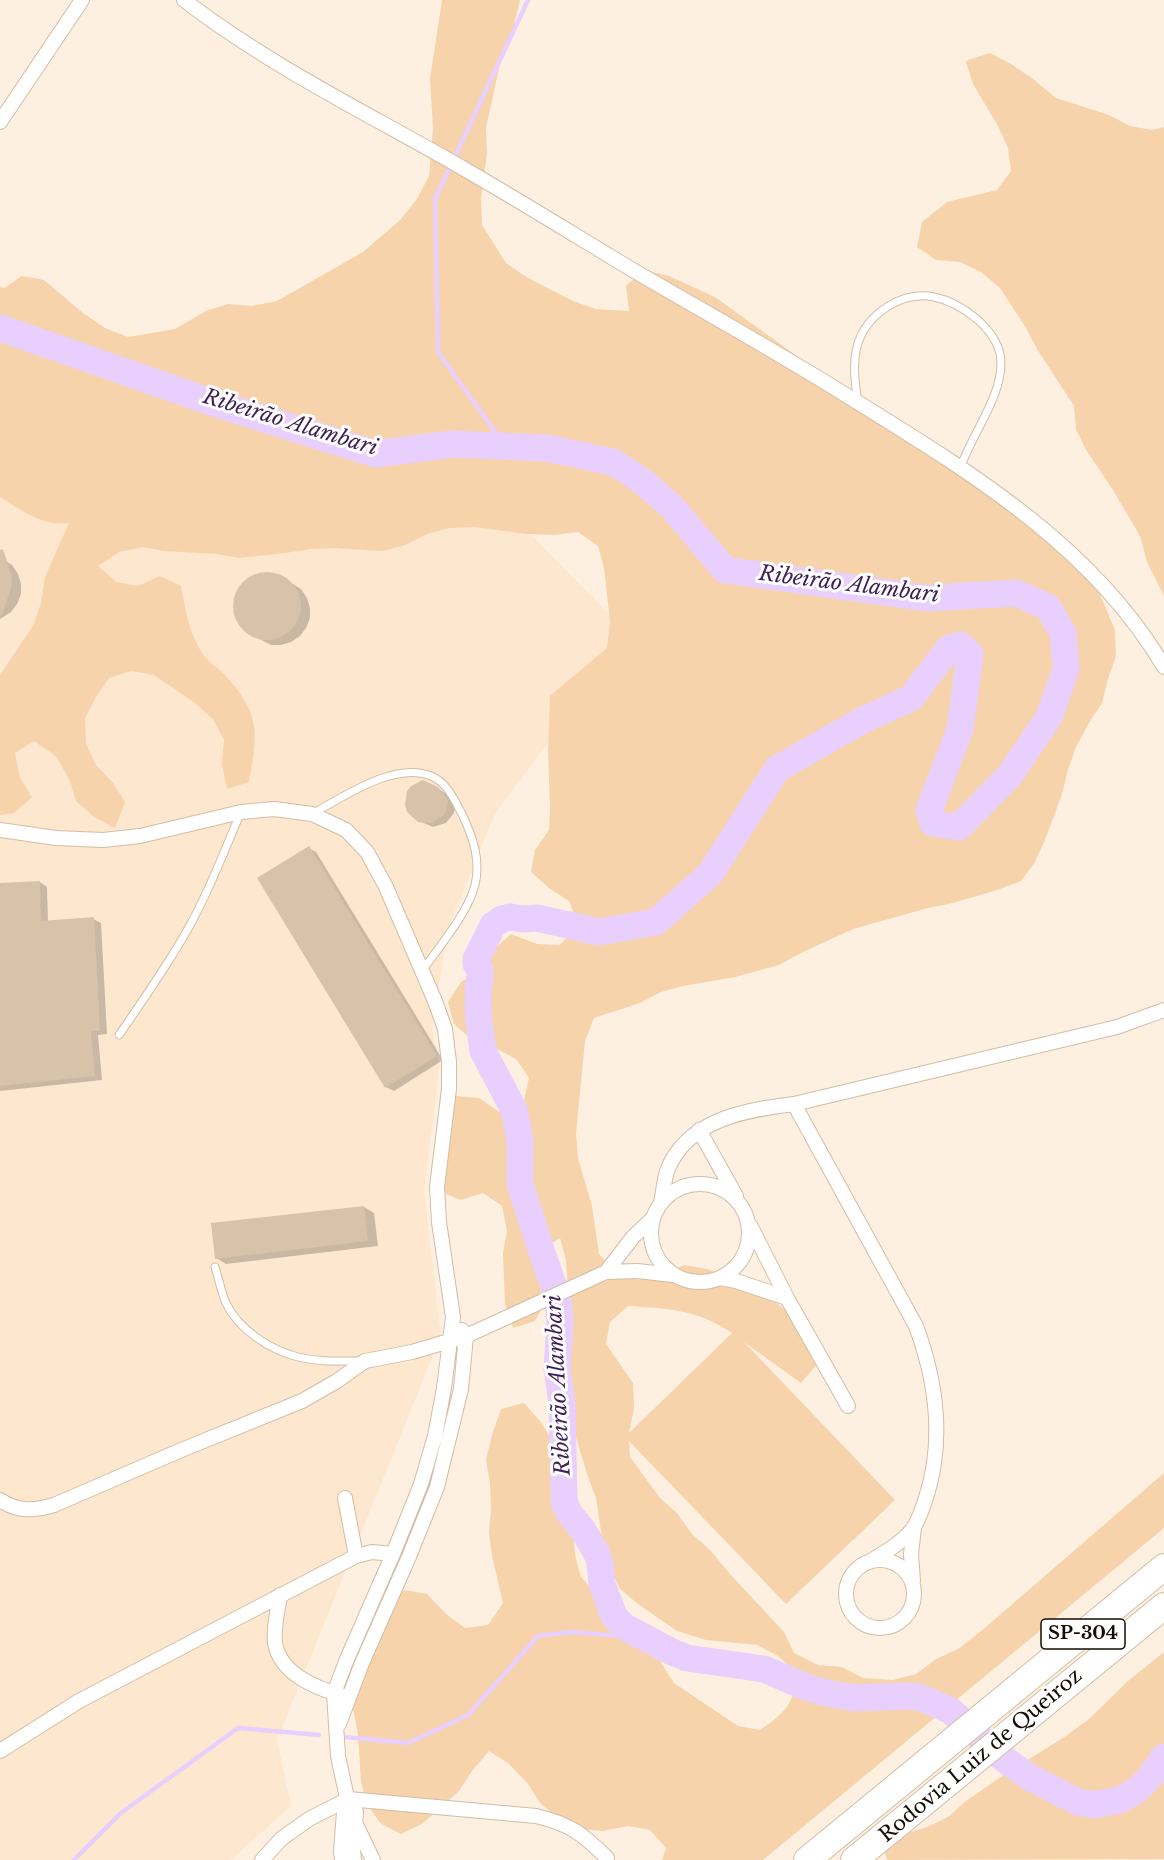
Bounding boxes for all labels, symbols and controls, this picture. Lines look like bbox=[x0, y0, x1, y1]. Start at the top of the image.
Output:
water label: Ribeirão Alambari bbox=[200, 384, 380, 462]
water label: Ribeirão Alambari bbox=[758, 561, 940, 609]
water label: Ribeirão Alambari bbox=[542, 1294, 576, 1476]
road number: SP-304 bbox=[1041, 1619, 1125, 1649]
street label: Rodovia Luiz de Queiroz bbox=[875, 1664, 1087, 1848]

